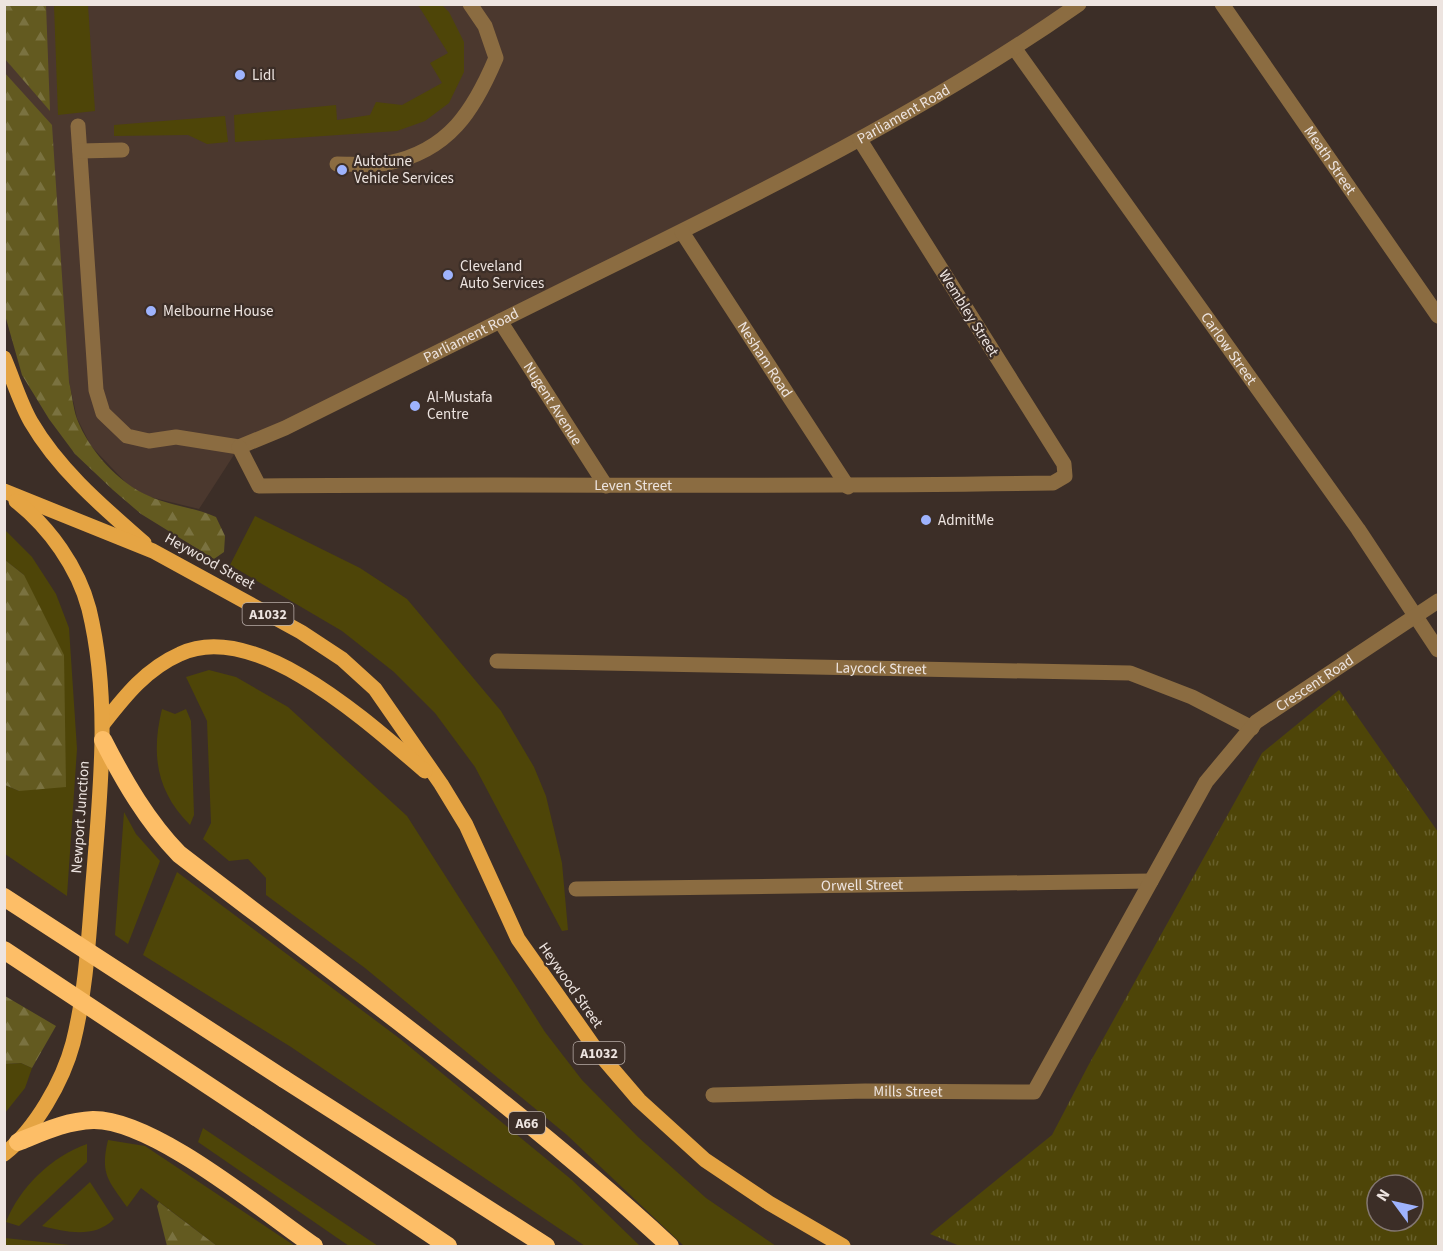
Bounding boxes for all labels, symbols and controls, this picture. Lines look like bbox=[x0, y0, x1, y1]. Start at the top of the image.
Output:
place label: Lidl bbox=[252, 65, 275, 86]
marker: Lidl bbox=[233, 68, 247, 82]
street label: Parliament Road bbox=[853, 80, 954, 149]
street label: Meath Street bbox=[1299, 122, 1361, 199]
place label: Autotune Vehicle Services bbox=[354, 151, 454, 189]
marker: Autotune Vehicle Services bbox=[335, 163, 349, 177]
place label: Cleveland Auto Services bbox=[460, 256, 544, 294]
street label: Wembley Street bbox=[933, 266, 1004, 361]
marker: Cleveland Auto Services bbox=[441, 268, 455, 282]
place label: Melbourne House bbox=[163, 301, 273, 322]
street label: Parliament Road bbox=[420, 303, 522, 368]
marker: Melbourne House bbox=[144, 304, 158, 318]
street label: Carlow Street bbox=[1195, 308, 1262, 389]
street label: Nesham Road bbox=[732, 318, 797, 402]
street label: Nugent Avenue bbox=[518, 358, 587, 449]
place label: Al-Mustafa Centre bbox=[427, 387, 493, 425]
marker: Al-Mustafa Centre bbox=[408, 399, 422, 413]
street label: Leven Street bbox=[594, 475, 672, 496]
place label: AdmitMe bbox=[938, 510, 994, 531]
marker: AdmitMe bbox=[919, 513, 933, 527]
street label: Heywood Street bbox=[161, 528, 259, 595]
road number: A1032 bbox=[242, 603, 294, 625]
street label: Crescent Road bbox=[1272, 650, 1358, 717]
street label: Laycock Street bbox=[835, 657, 927, 680]
street label: Newport Junction bbox=[66, 760, 95, 874]
street label: Orwell Street bbox=[821, 874, 903, 897]
street label: Heywood Street bbox=[533, 938, 608, 1032]
road number: A1032 bbox=[574, 1042, 624, 1064]
street label: Mills Street bbox=[873, 1081, 943, 1102]
road number: A66 bbox=[509, 1112, 545, 1134]
north arrow bbox=[1365, 1173, 1425, 1233]
text: N bbox=[1371, 1185, 1395, 1206]

